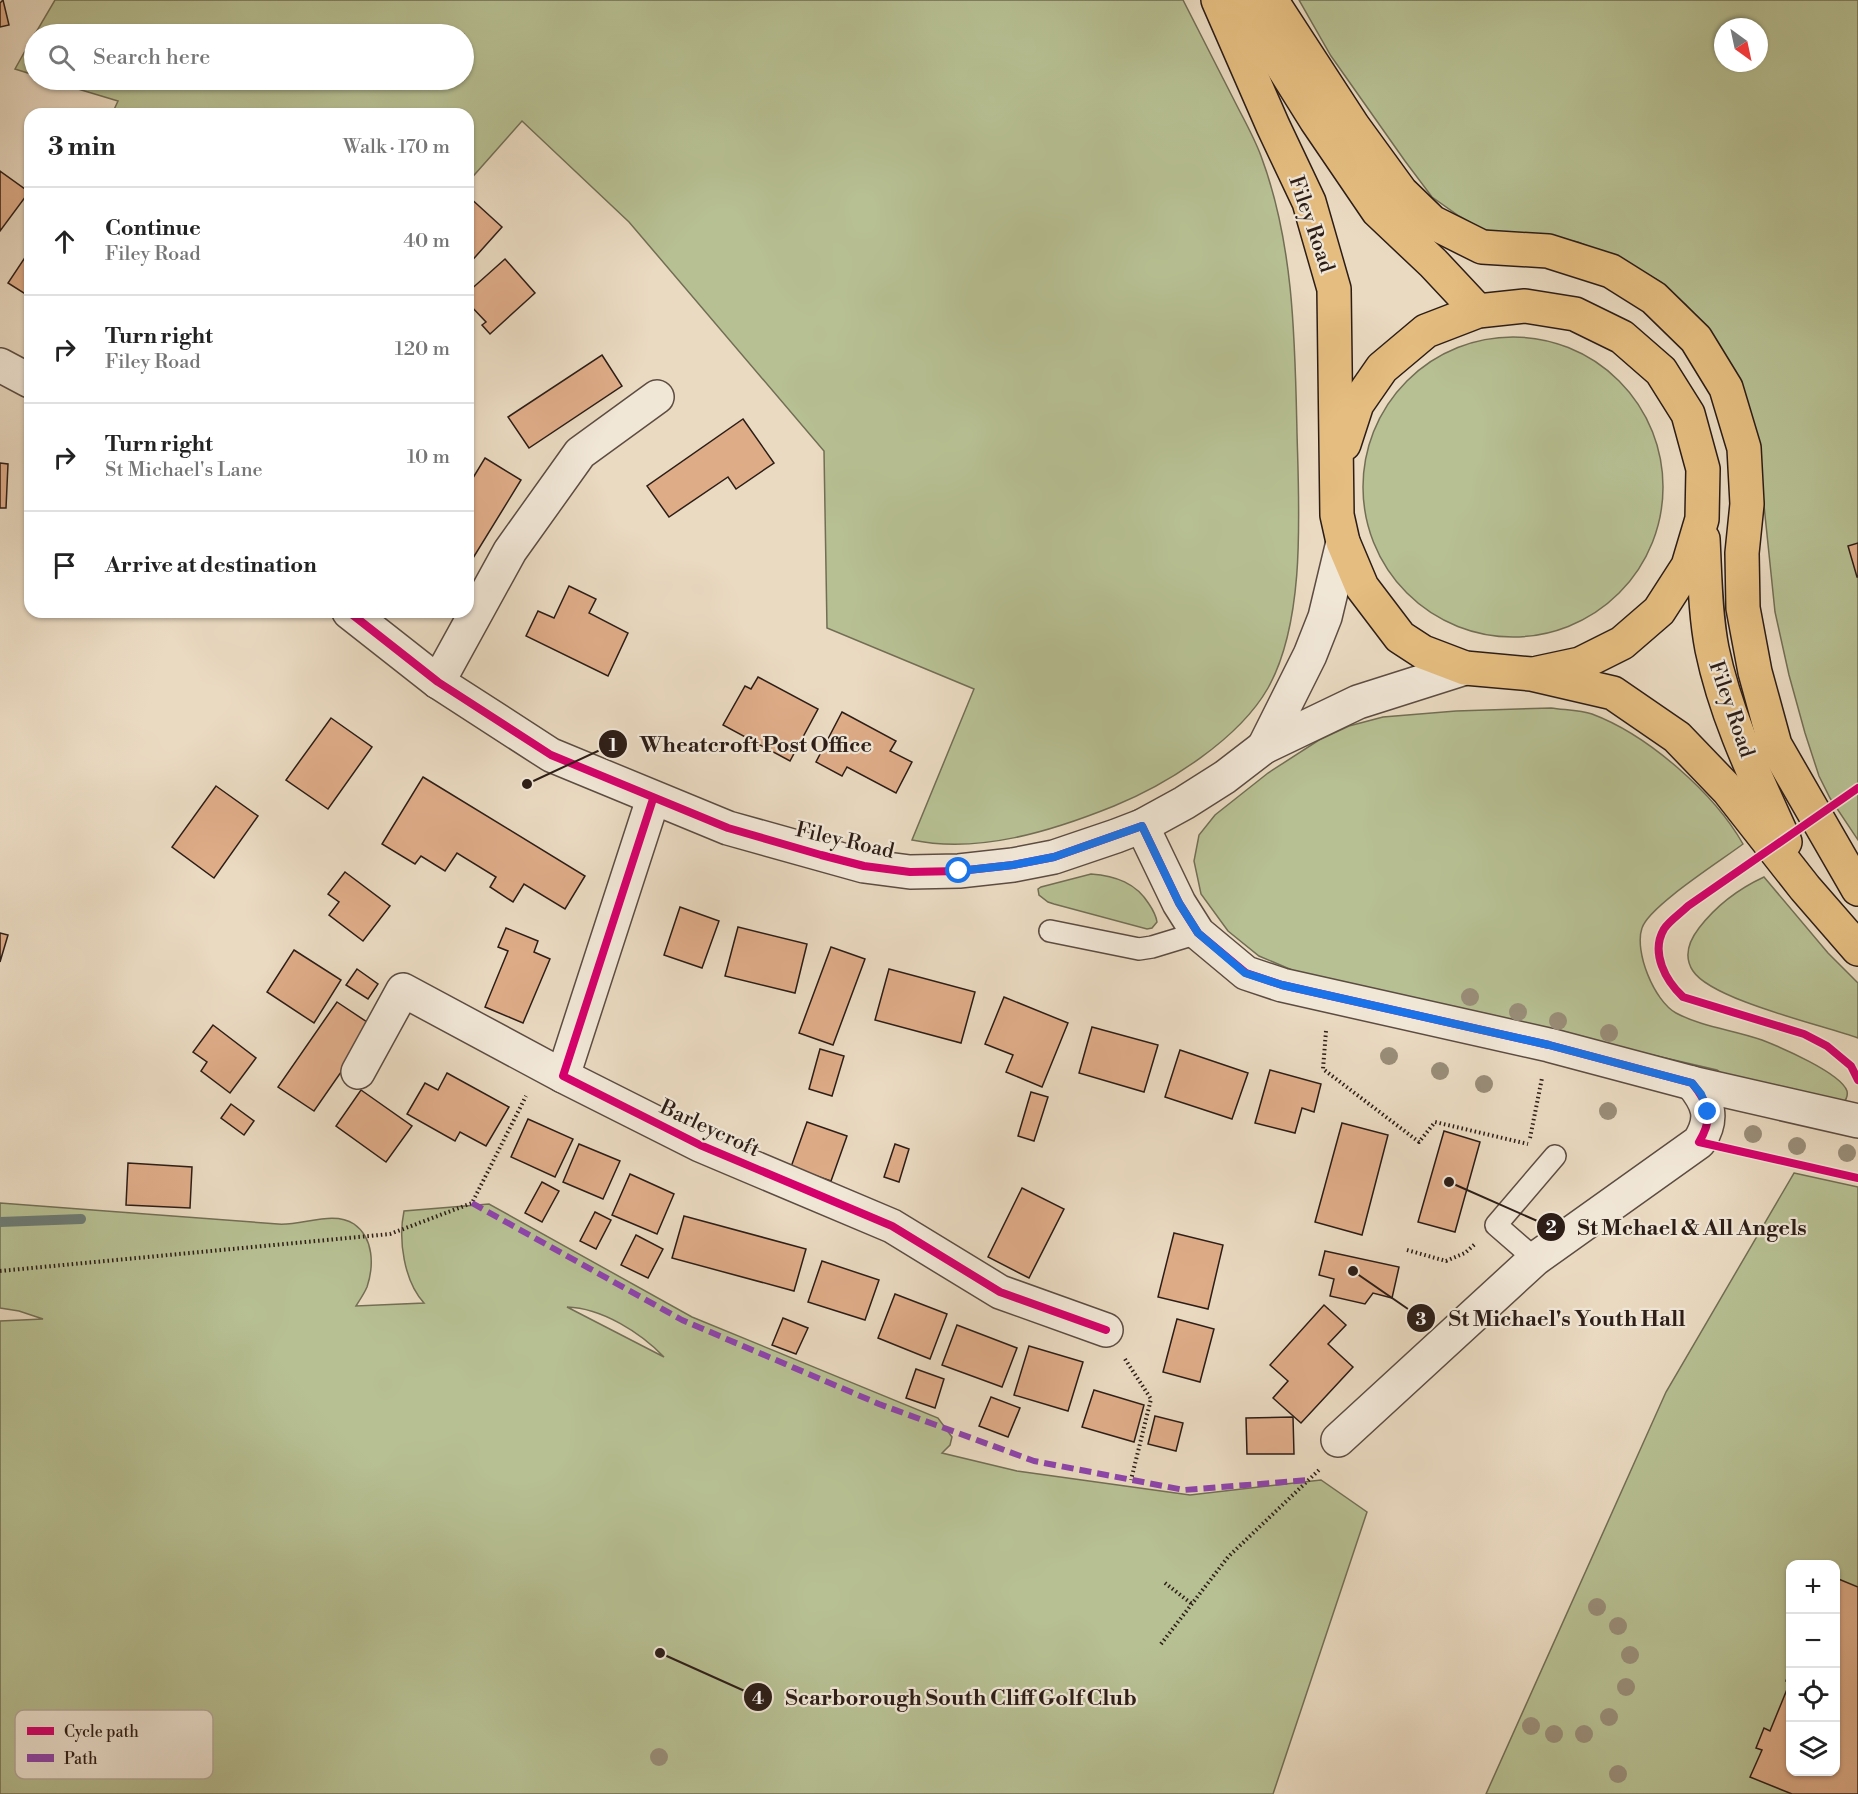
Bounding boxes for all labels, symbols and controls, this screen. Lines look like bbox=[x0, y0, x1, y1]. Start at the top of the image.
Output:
north arrow bbox=[1714, 18, 1768, 72]
search box bbox=[24, 24, 474, 90]
icon: search bbox=[45, 41, 78, 74]
text: Search here bbox=[93, 44, 210, 71]
text: 3 min bbox=[48, 131, 116, 163]
text: Walk · 170 m bbox=[343, 135, 450, 160]
street label: Filey Road bbox=[1282, 173, 1340, 276]
text: Continue bbox=[105, 215, 201, 242]
icon: ahead bbox=[48, 225, 81, 258]
text: 40 m bbox=[403, 229, 450, 254]
text: Filey Road bbox=[105, 242, 201, 267]
text: Turn right bbox=[105, 323, 213, 350]
icon: right bbox=[48, 333, 81, 366]
text: 120 m bbox=[395, 337, 450, 362]
text: Filey Road bbox=[105, 350, 201, 375]
text: Turn right bbox=[105, 431, 213, 458]
icon: right bbox=[48, 441, 81, 474]
text: 10 m bbox=[407, 445, 450, 470]
text: St Michael's Lane bbox=[105, 458, 263, 483]
icon: arrive bbox=[48, 549, 81, 582]
text: Arrive at destination bbox=[105, 552, 317, 579]
street label: Filey Road bbox=[1702, 658, 1760, 761]
callout: Wheatcroft Post Office bbox=[598, 724, 884, 764]
text: Wheatcroft Post Office bbox=[639, 732, 872, 759]
text: 1 bbox=[609, 734, 618, 757]
street label: Filey Road bbox=[793, 817, 897, 865]
route start bbox=[945, 857, 971, 883]
street label: Barleycroft bbox=[655, 1094, 764, 1164]
route end bbox=[1694, 1098, 1720, 1124]
callout: St Mchael & All Angels bbox=[1536, 1207, 1819, 1247]
text: St Mchael & All Angels bbox=[1577, 1215, 1807, 1242]
text: 2 bbox=[1545, 1216, 1557, 1239]
callout: St Michael's Youth Hall bbox=[1406, 1298, 1697, 1338]
text: St Michael's Youth Hall bbox=[1449, 1306, 1685, 1333]
text: 3 bbox=[1416, 1308, 1427, 1331]
map controls bbox=[1786, 1560, 1840, 1776]
button: + bbox=[1786, 1560, 1840, 1614]
button: − bbox=[1786, 1614, 1840, 1668]
button: locate bbox=[1786, 1668, 1840, 1722]
callout: Scarborough South Cliff Golf Club bbox=[743, 1677, 1149, 1717]
text: Scarborough South Cliff Golf Club bbox=[785, 1685, 1137, 1712]
text: 4 bbox=[752, 1687, 764, 1710]
legend bbox=[15, 1710, 213, 1779]
text: Cycle path bbox=[64, 1722, 139, 1742]
button: layers bbox=[1786, 1722, 1840, 1776]
text: Path bbox=[64, 1749, 98, 1769]

